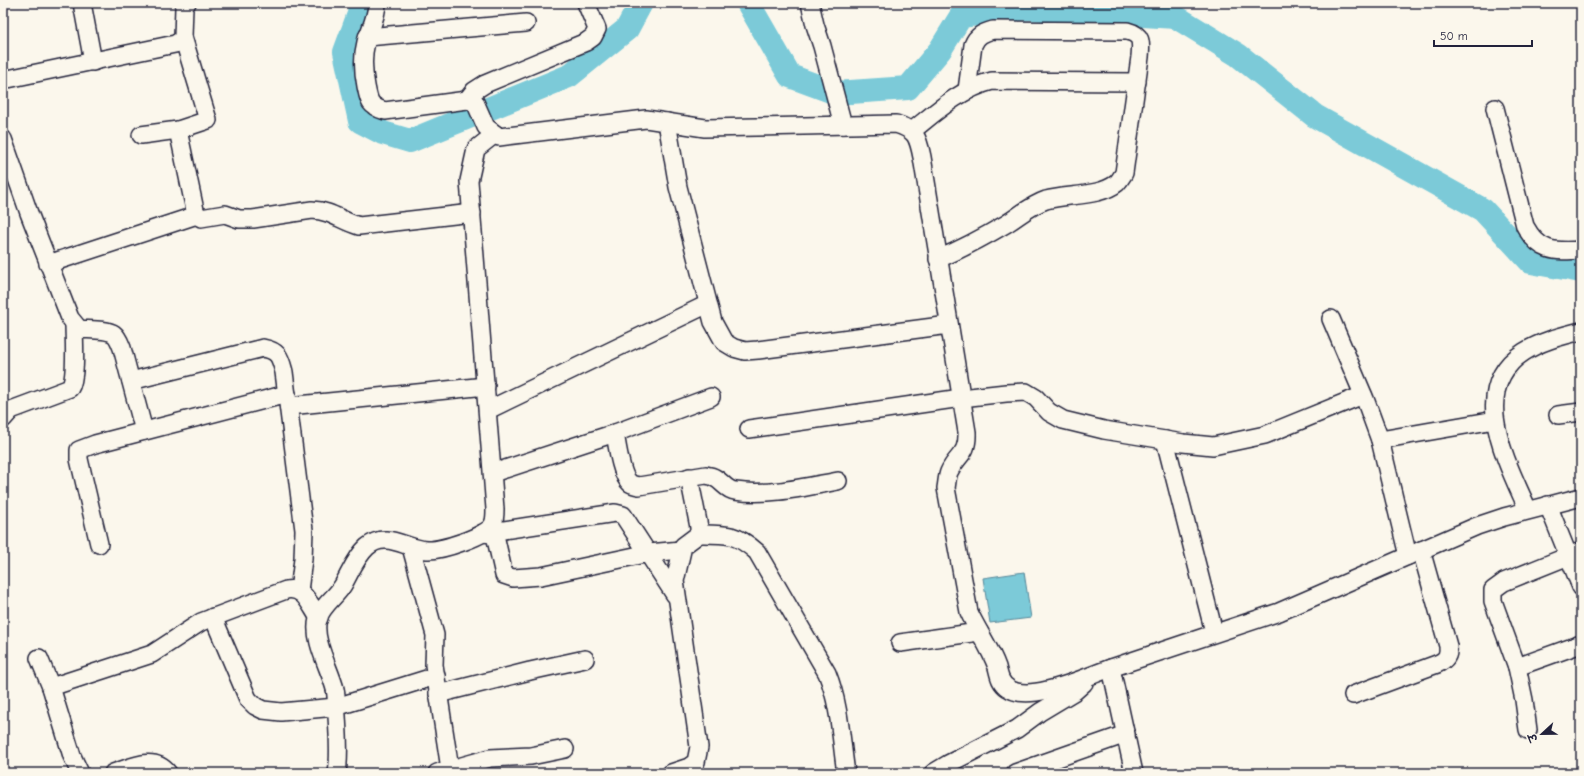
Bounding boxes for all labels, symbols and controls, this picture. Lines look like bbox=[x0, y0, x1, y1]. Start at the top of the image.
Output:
scale bar bbox=[1434, 22, 1532, 48]
text: 50 m bbox=[1440, 29, 1468, 43]
north arrow bbox=[1522, 714, 1562, 754]
text: उ bbox=[1525, 730, 1541, 744]

